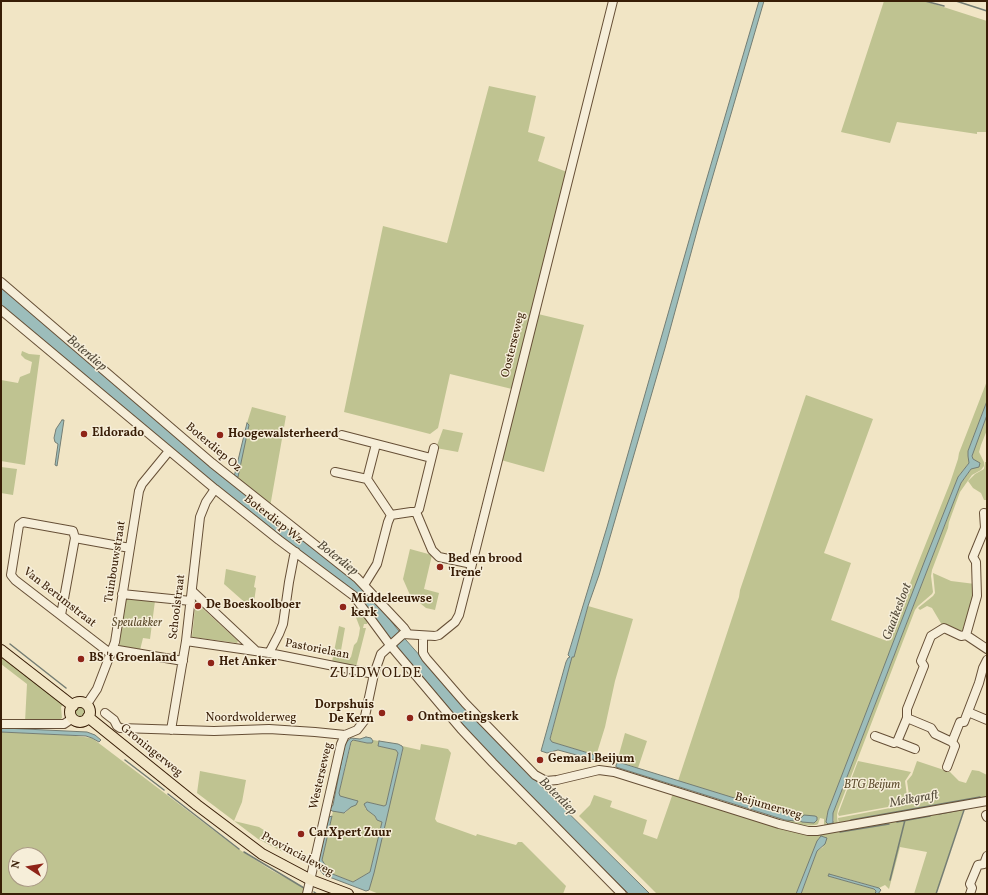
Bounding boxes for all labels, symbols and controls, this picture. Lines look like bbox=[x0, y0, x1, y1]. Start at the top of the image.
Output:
street label: Oosterseweg bbox=[499, 311, 529, 379]
water label: Boterdiep bbox=[63, 333, 109, 375]
street label: Boterdiep Oz bbox=[182, 420, 244, 476]
place label: Eldorado bbox=[92, 427, 144, 441]
place label: Hoogewalsterheerd bbox=[228, 428, 338, 442]
marker: Eldorado bbox=[79, 429, 89, 439]
marker: Hoogewalsterheerd bbox=[215, 430, 225, 440]
street label: Boterdiep Wz bbox=[240, 492, 306, 548]
street label: Tuinbouwstraat bbox=[102, 520, 130, 604]
water label: Boterdiep bbox=[314, 538, 360, 580]
place label: Bed en brood 'Irene' bbox=[448, 553, 522, 581]
marker: Bed en brood 'Irene' bbox=[435, 562, 445, 572]
street label: Van Berumstraat bbox=[20, 565, 98, 631]
street label: Schoolstraat bbox=[167, 574, 189, 640]
water label: Gaaikesloot bbox=[880, 581, 916, 643]
place label: Middeleeuwse kerk bbox=[351, 593, 432, 621]
place label: De Boeskoolboer bbox=[206, 599, 301, 613]
marker: De Boeskoolboer bbox=[193, 601, 203, 611]
marker: Middeleeuwse kerk bbox=[338, 602, 348, 612]
park label: Speulakker bbox=[112, 617, 162, 631]
street label: Pastorielaan bbox=[283, 637, 351, 663]
place label: BS 't Groenland bbox=[89, 652, 177, 666]
marker: BS 't Groenland bbox=[76, 654, 86, 664]
place label: Het Anker bbox=[219, 656, 277, 670]
marker: Het Anker bbox=[206, 658, 216, 668]
district label: ZUIDWOLDE bbox=[330, 666, 422, 682]
place label: Dorpshuis De Kern bbox=[315, 699, 374, 727]
marker: Dorpshuis De Kern bbox=[377, 708, 387, 718]
place label: Ontmoetingskerk bbox=[418, 711, 519, 725]
street label: Noordwolderweg bbox=[206, 712, 296, 726]
marker: Ontmoetingskerk bbox=[405, 713, 415, 723]
street label: Groningerweg bbox=[117, 722, 185, 780]
street label: Westerseweg bbox=[307, 741, 337, 811]
place label: Gemaal Beijum bbox=[548, 753, 635, 767]
marker: Gemaal Beijum bbox=[535, 755, 545, 765]
water label: Boterdiep bbox=[535, 775, 579, 819]
park label: BTG Beijum bbox=[844, 779, 900, 793]
water label: Melkgraft bbox=[888, 788, 940, 812]
street label: Beijumerweg bbox=[733, 791, 803, 823]
place label: CarXpert Zuur bbox=[309, 827, 391, 841]
marker: CarXpert Zuur bbox=[296, 829, 306, 839]
street label: Provincialeweg bbox=[258, 830, 336, 880]
north arrow bbox=[8, 847, 48, 887]
text: N bbox=[9, 859, 25, 870]

